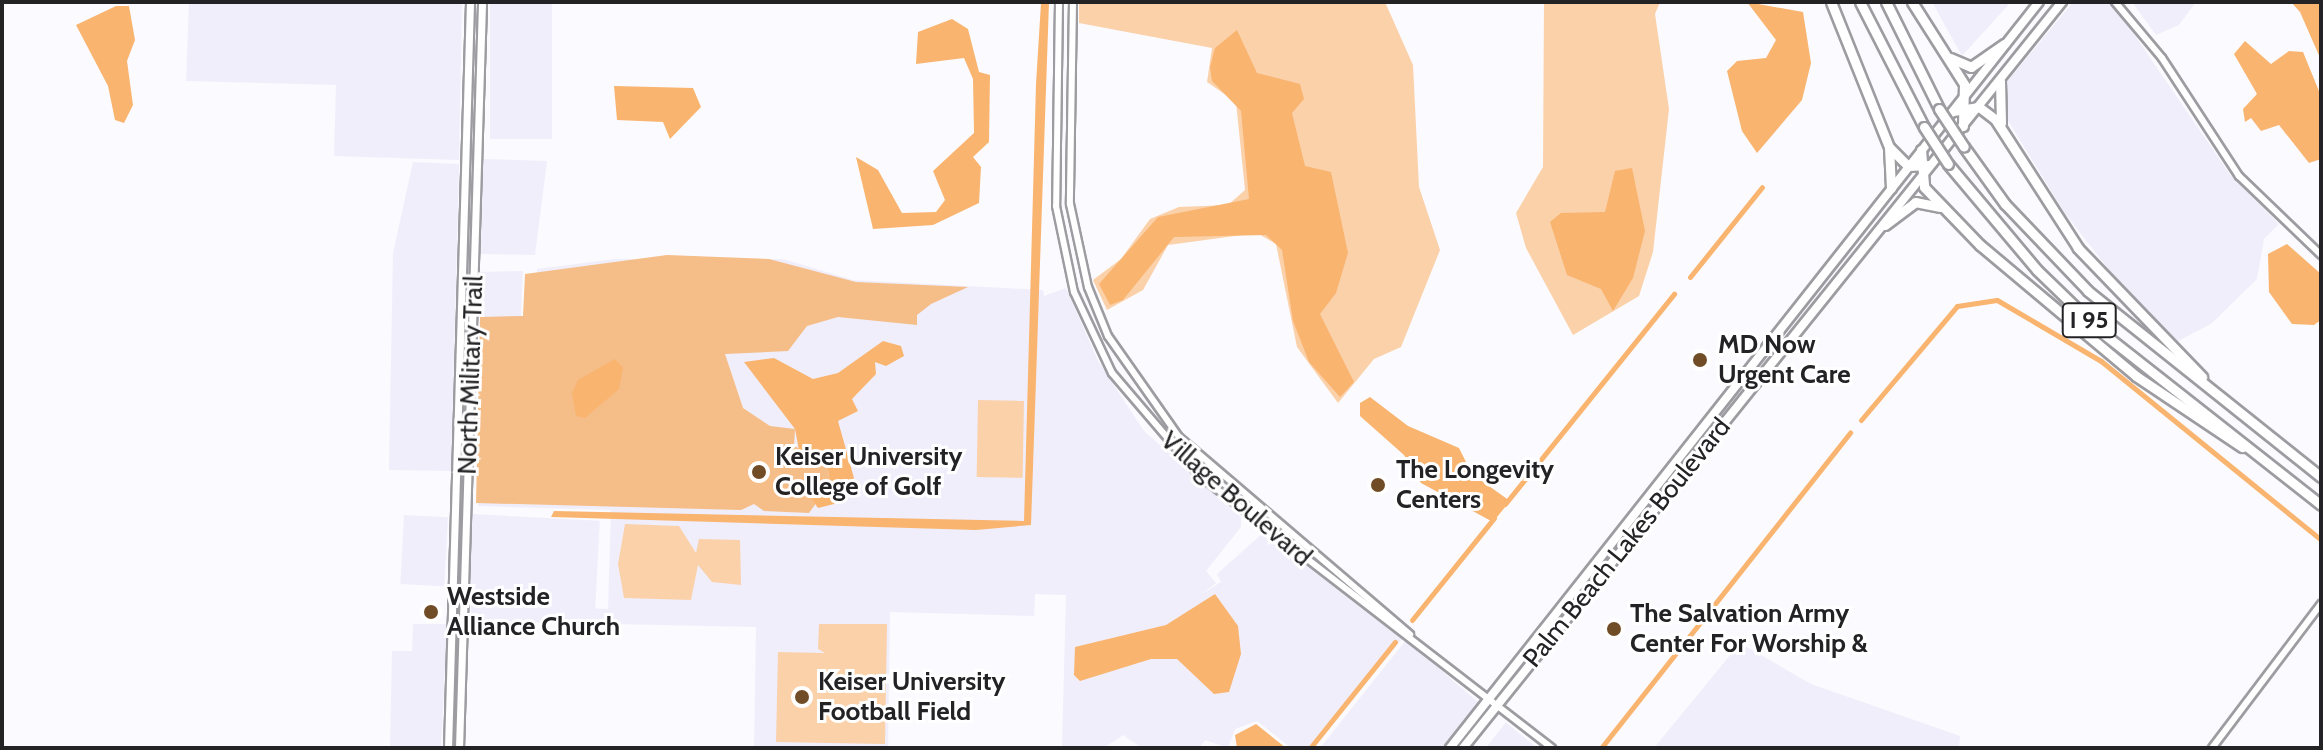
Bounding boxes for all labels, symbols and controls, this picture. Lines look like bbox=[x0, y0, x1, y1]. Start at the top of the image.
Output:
street label: North Military Trail bbox=[452, 275, 490, 475]
road number: I 95 bbox=[2061, 300, 2117, 340]
place label: MD Now Urgent Care bbox=[1718, 329, 1851, 390]
marker: MD Now Urgent Care bbox=[1689, 349, 1711, 371]
street label: Palm Beach Lakes Boulevard bbox=[1517, 412, 1737, 674]
street label: Village Boulevard bbox=[1154, 425, 1318, 573]
place label: Keiser University College of Golf bbox=[775, 441, 962, 502]
place label: The Longevity Centers bbox=[1396, 454, 1554, 516]
marker: Keiser University College of Golf bbox=[750, 463, 768, 481]
marker: The Longevity Centers bbox=[1367, 474, 1389, 496]
place label: Westside Alliance Church bbox=[447, 581, 620, 642]
place label: The Salvation Army Center For Worship & bbox=[1630, 598, 1868, 660]
marker: Westside Alliance Church bbox=[422, 603, 440, 621]
marker: The Salvation Army Center For Worship & bbox=[1605, 620, 1623, 638]
place label: Keiser University Football Field bbox=[818, 666, 1005, 728]
marker: Keiser University Football Field bbox=[793, 688, 811, 706]

